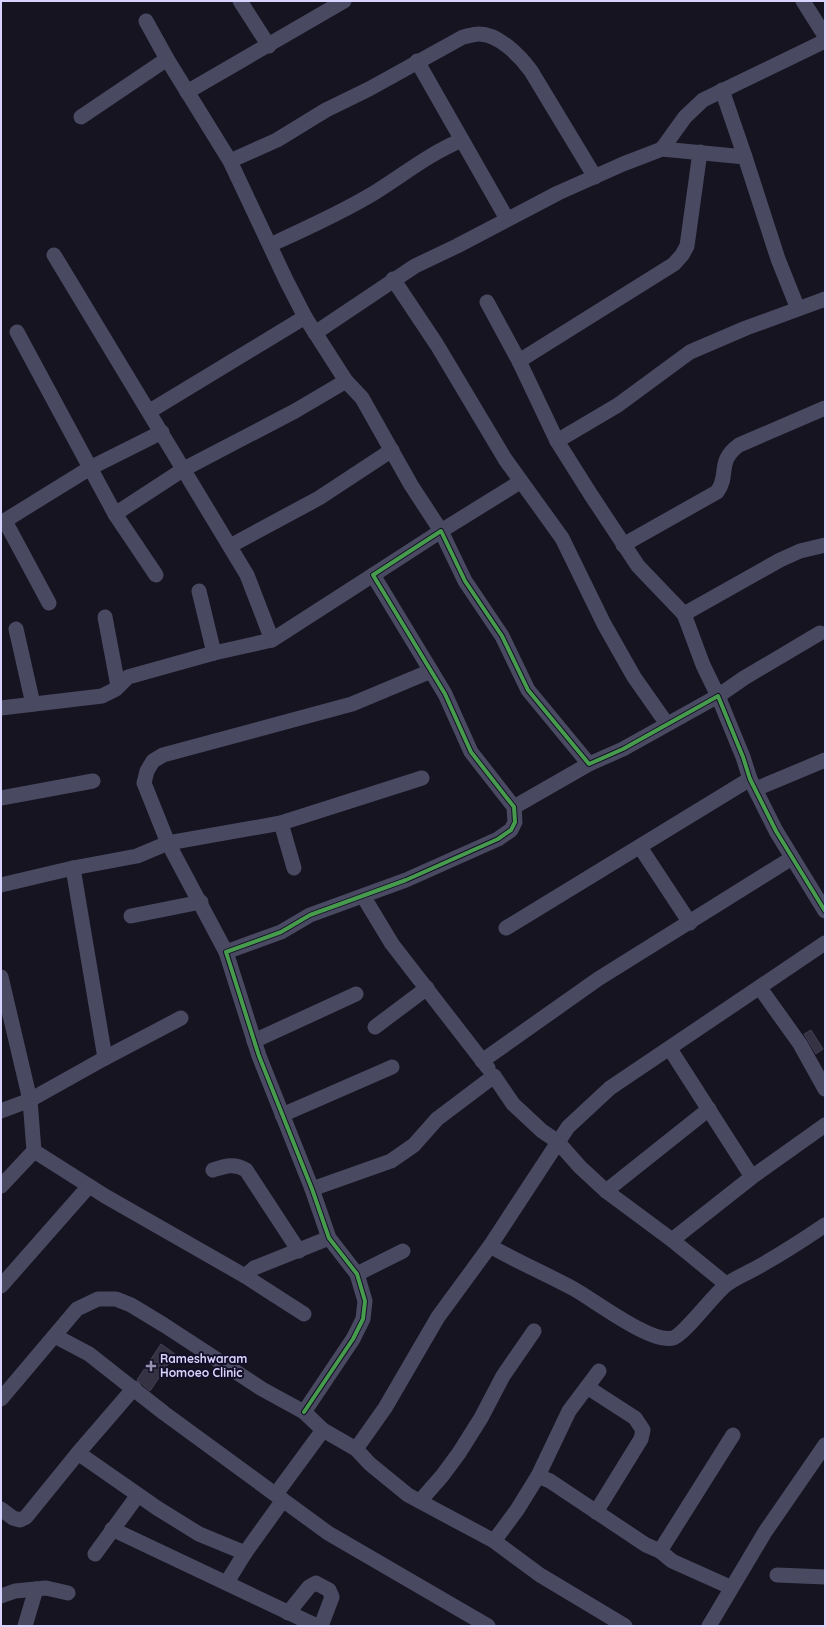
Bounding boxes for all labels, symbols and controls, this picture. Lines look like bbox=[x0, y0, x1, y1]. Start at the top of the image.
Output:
place label: Rameshwaram Homoeo Clinic bbox=[160, 1351, 247, 1380]
marker: Rameshwaram Homoeo Clinic bbox=[145, 1360, 157, 1372]

